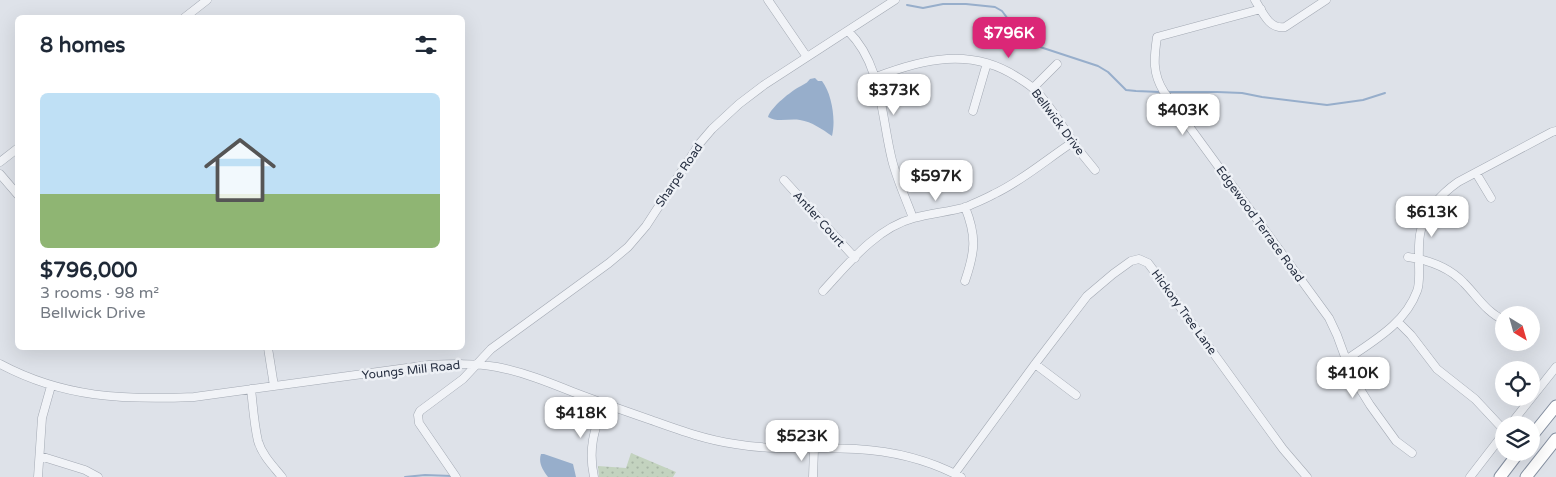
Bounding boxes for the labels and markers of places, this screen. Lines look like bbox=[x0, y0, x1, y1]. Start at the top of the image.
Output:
pin: $796K bbox=[974, 17, 1044, 59]
pin: $373K bbox=[859, 74, 929, 116]
pin: $403K bbox=[1148, 94, 1218, 136]
pin: $597K bbox=[901, 160, 971, 202]
pin: $613K bbox=[1397, 196, 1467, 238]
pin: $410K bbox=[1318, 356, 1388, 399]
pin: $418K bbox=[546, 396, 616, 439]
pin: $523K bbox=[767, 420, 837, 462]

